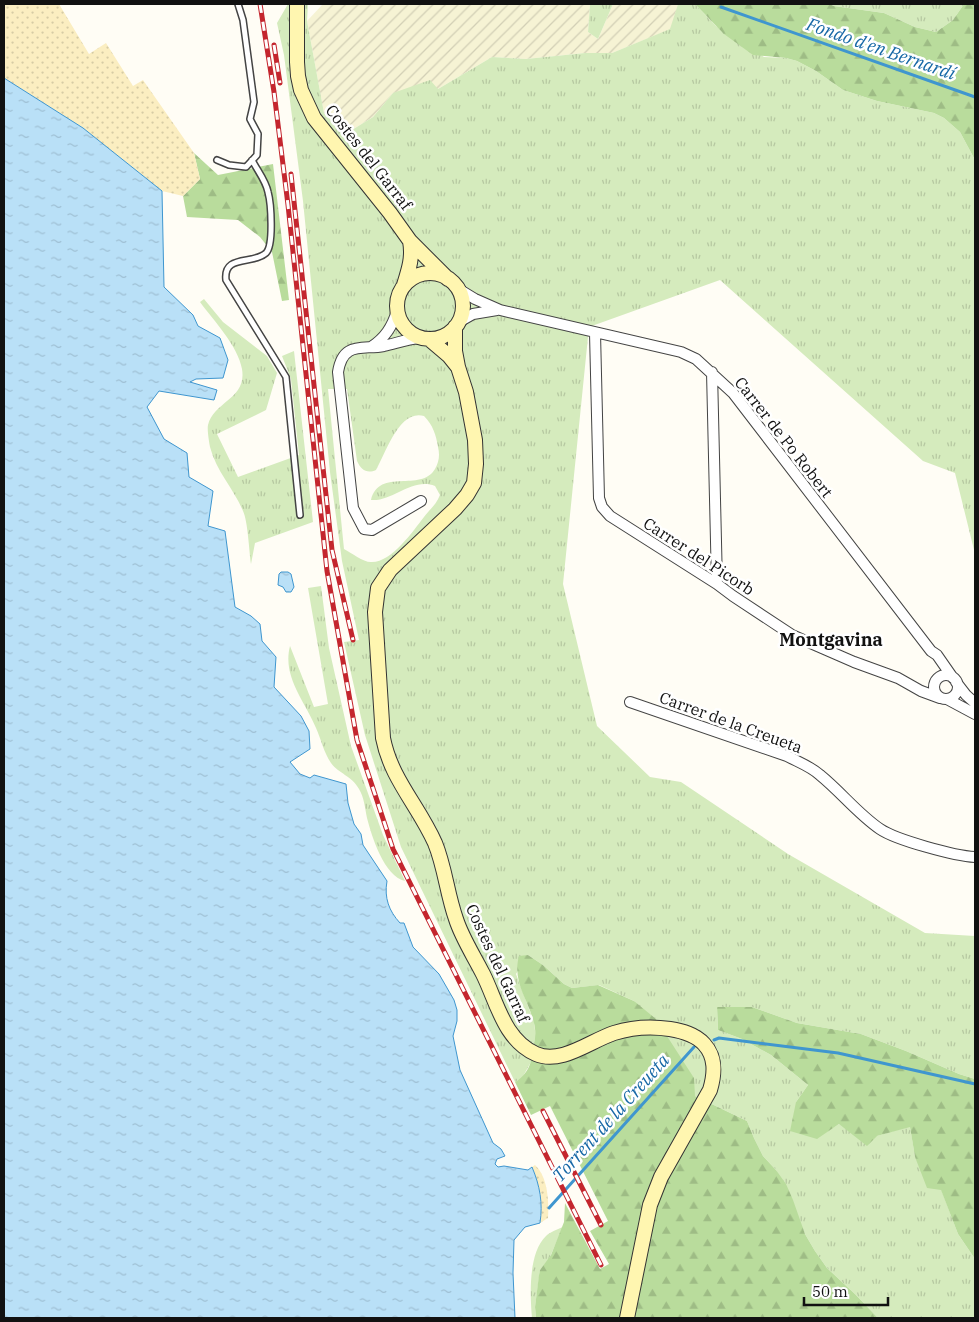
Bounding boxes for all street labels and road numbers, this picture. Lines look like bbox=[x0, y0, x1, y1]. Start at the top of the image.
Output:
street label: Costes del Garraf bbox=[322, 100, 417, 215]
street label: Carrer de Po Robert bbox=[731, 373, 838, 502]
street label: Carrer del Picorb bbox=[640, 513, 758, 599]
street label: Carrer de la Creueta bbox=[657, 687, 805, 757]
street label: Costes del Garraf bbox=[462, 901, 535, 1027]

